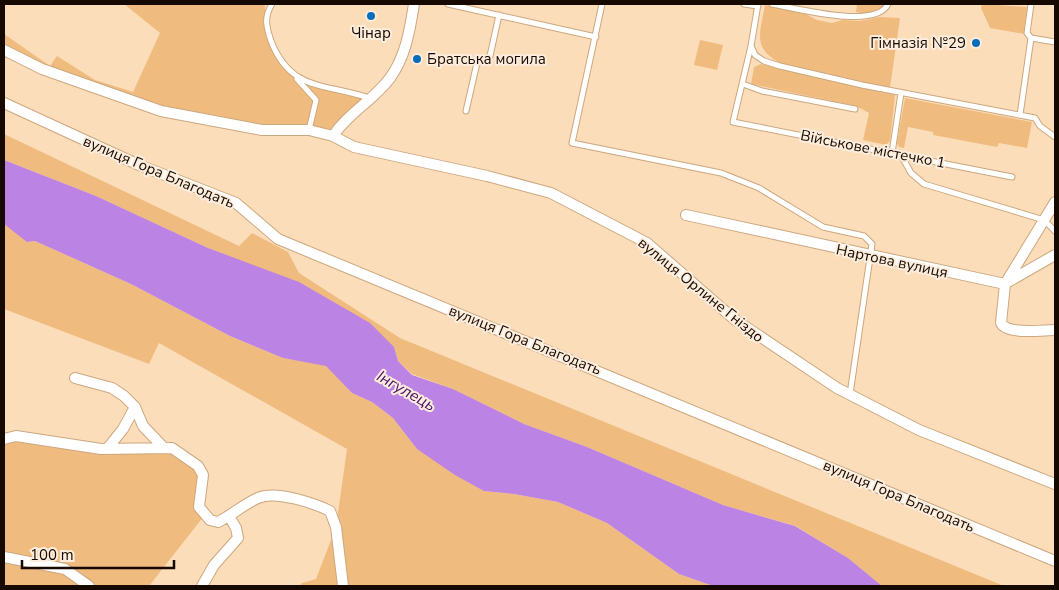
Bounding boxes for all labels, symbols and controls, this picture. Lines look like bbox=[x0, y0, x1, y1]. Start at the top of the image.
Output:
marker: Чінар bbox=[365, 10, 377, 22]
place label: Чінар bbox=[351, 23, 391, 43]
place label: Гімназія №29 bbox=[870, 33, 966, 53]
marker: Гімназія №29 bbox=[970, 37, 982, 49]
place label: Братська могила bbox=[427, 49, 546, 69]
marker: Братська могила bbox=[411, 53, 423, 65]
street label: Військове містечко 1 bbox=[799, 125, 947, 173]
street label: вулиця Гора Благодать bbox=[80, 131, 238, 213]
street label: вулиця Орлине Гніздо bbox=[634, 233, 768, 347]
street label: Нартова вулиця bbox=[834, 239, 950, 283]
street label: вулиця Гора Благодать bbox=[446, 300, 604, 380]
water label: Інгулець bbox=[373, 365, 439, 417]
street label: вулиця Гора Благодать bbox=[820, 455, 978, 537]
scale bar bbox=[22, 538, 175, 570]
text: 100 m bbox=[30, 545, 74, 565]

